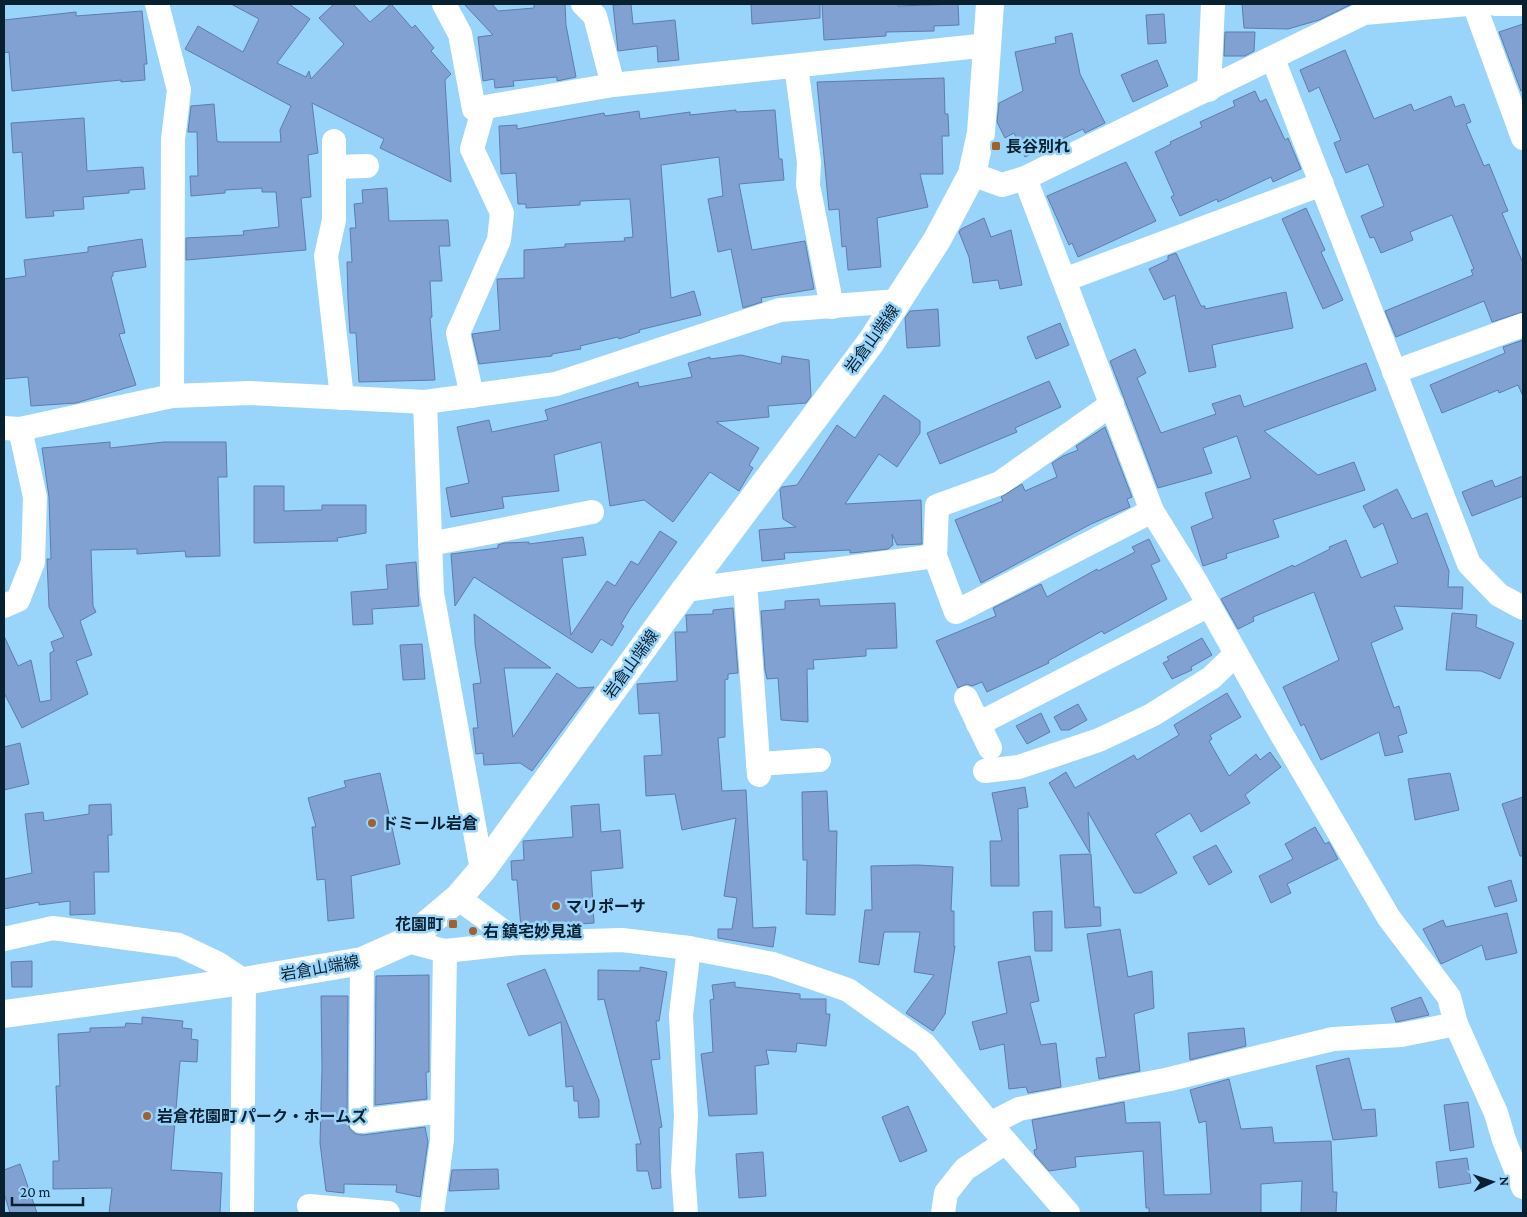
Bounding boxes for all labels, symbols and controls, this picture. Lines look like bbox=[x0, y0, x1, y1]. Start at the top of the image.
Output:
place label: 長谷別れ bbox=[1006, 138, 1070, 155]
marker: 長谷別れ bbox=[990, 140, 1002, 152]
street label: 岩倉山端線 bbox=[842, 302, 902, 376]
street label: 岩倉山端線 bbox=[601, 627, 661, 701]
place label: ドミール岩倉 bbox=[382, 815, 478, 832]
marker: ドミール岩倉 bbox=[366, 817, 378, 829]
place label: マリポーサ bbox=[566, 898, 646, 915]
marker: マリポーサ bbox=[550, 900, 562, 912]
place label: 花園町 bbox=[395, 916, 443, 933]
marker: 花園町 bbox=[447, 918, 459, 930]
place label: 右 鎮宅妙見道 bbox=[483, 923, 582, 940]
marker: 右 鎮宅妙見道 bbox=[467, 925, 479, 937]
street label: 岩倉山端線 bbox=[279, 953, 361, 983]
place label: 岩倉花園町 パーク・ホームズ bbox=[157, 1108, 367, 1125]
marker: 岩倉花園町 パーク・ホームズ bbox=[141, 1110, 153, 1122]
north arrow bbox=[1467, 1157, 1517, 1207]
scale bar bbox=[12, 1174, 84, 1206]
text: N bbox=[1497, 1176, 1513, 1187]
text: 20 m bbox=[20, 1184, 51, 1200]

